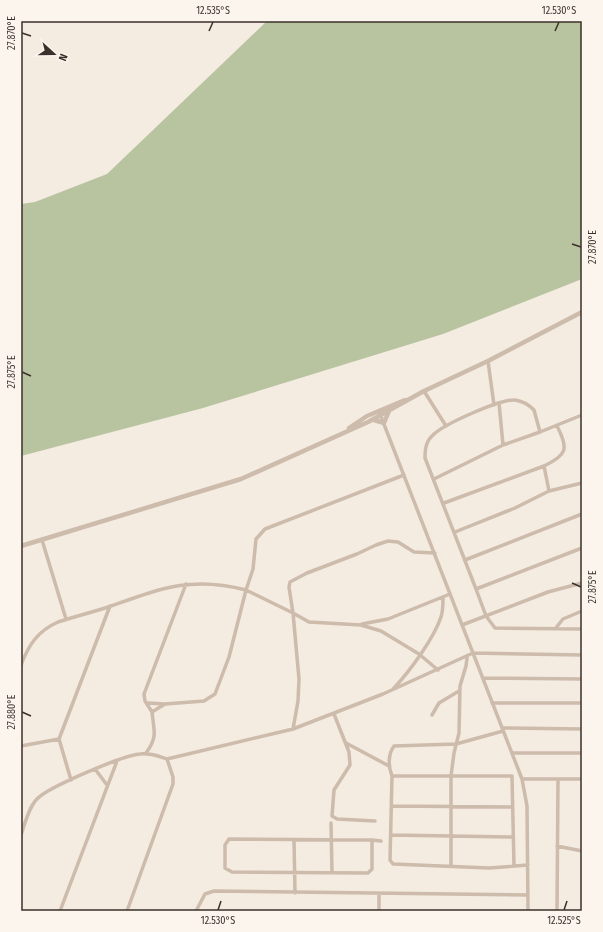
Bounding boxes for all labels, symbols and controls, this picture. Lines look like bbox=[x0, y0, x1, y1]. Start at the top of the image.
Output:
text: 12.535°S bbox=[196, 5, 230, 17]
text: 12.530°S bbox=[542, 5, 576, 17]
text: 27.870°E bbox=[6, 16, 18, 50]
north arrow bbox=[34, 34, 74, 74]
text: N bbox=[56, 52, 70, 63]
text: 27.870°E bbox=[587, 230, 599, 264]
text: 27.875°E bbox=[6, 355, 18, 389]
text: 27.875°E bbox=[587, 570, 599, 604]
text: 27.880°E bbox=[6, 694, 18, 730]
text: 12.530°S bbox=[201, 915, 235, 927]
text: 12.525°S bbox=[547, 915, 581, 927]

